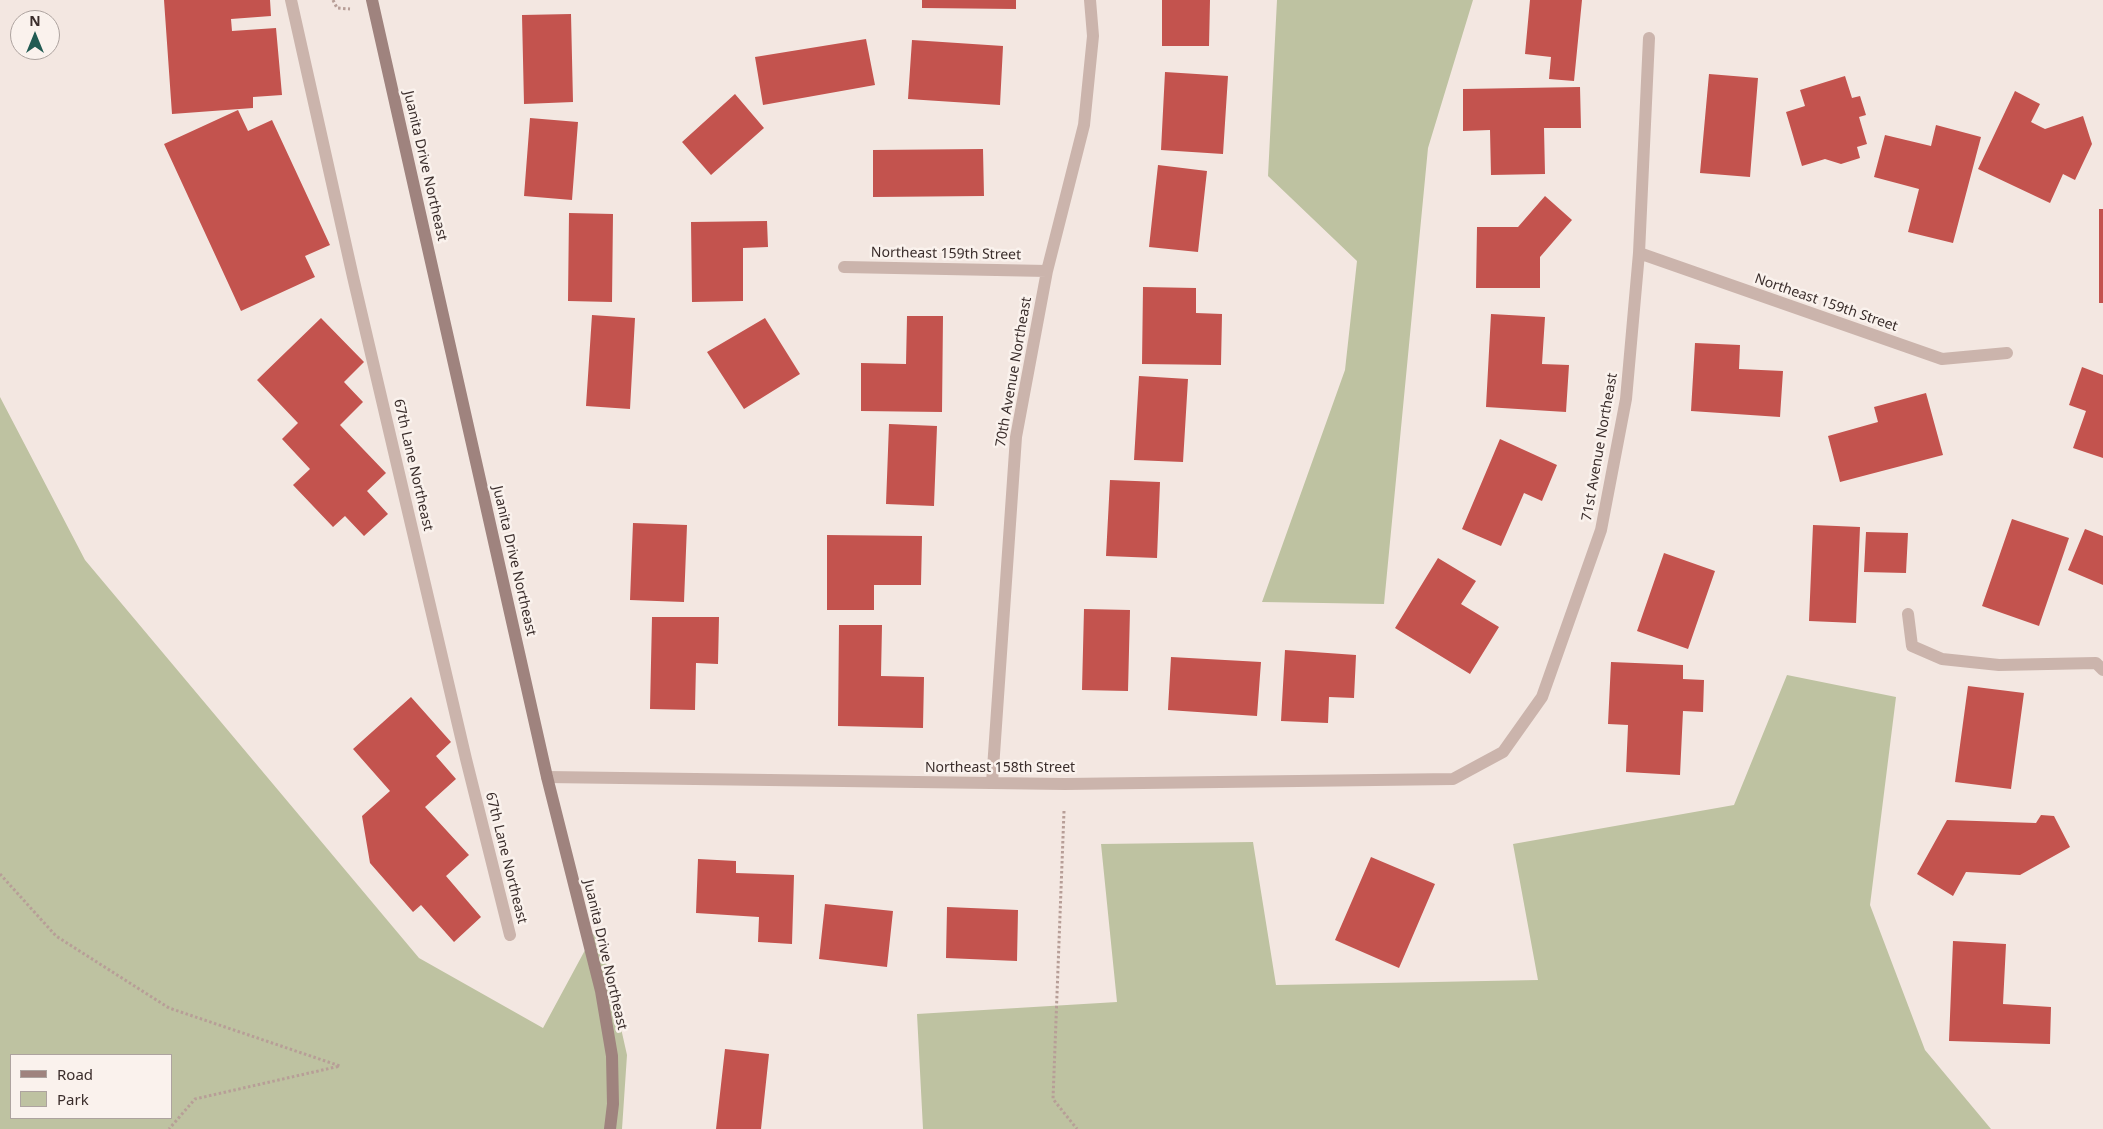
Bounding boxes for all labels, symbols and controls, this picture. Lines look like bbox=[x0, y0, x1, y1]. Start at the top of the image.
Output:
north arrow bbox=[10, 10, 60, 60]
text: N bbox=[29, 11, 41, 30]
street label: Juanita Drive Northeast bbox=[400, 89, 450, 243]
street label: Northeast 159th Street bbox=[871, 244, 1021, 264]
street label: Northeast 159th Street bbox=[1752, 271, 1900, 335]
street label: 70th Avenue Northeast bbox=[993, 296, 1035, 448]
street label: 71st Avenue Northeast bbox=[1579, 372, 1621, 522]
street label: 67th Lane Northeast bbox=[390, 397, 436, 533]
street label: Juanita Drive Northeast bbox=[489, 484, 539, 638]
street label: Northeast 158th Street bbox=[925, 760, 1075, 776]
street label: 67th Lane Northeast bbox=[482, 791, 530, 925]
street label: Juanita Drive Northeast bbox=[580, 878, 630, 1032]
legend bbox=[10, 1054, 172, 1119]
text: Road bbox=[57, 1064, 93, 1084]
text: Park bbox=[57, 1089, 89, 1109]

